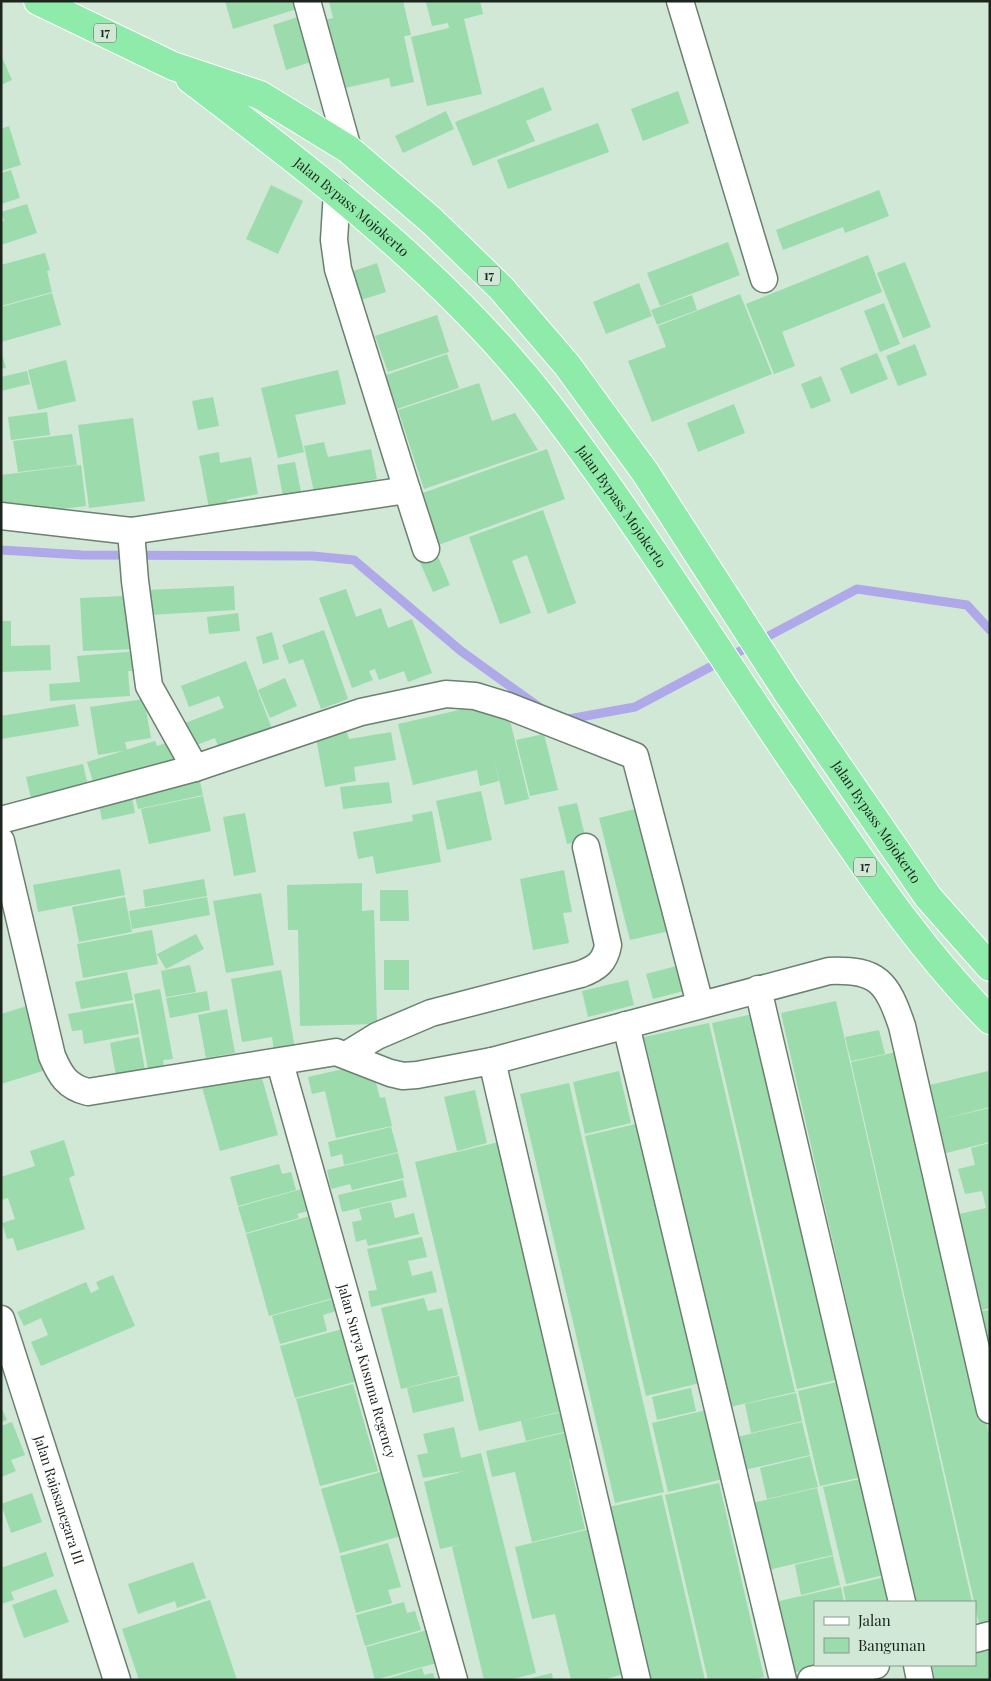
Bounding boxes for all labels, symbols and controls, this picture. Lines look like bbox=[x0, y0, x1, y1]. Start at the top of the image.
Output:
road number: 17 bbox=[94, 23, 116, 42]
street label: Jalan Bypass Mojokerto bbox=[289, 152, 414, 261]
road number: 17 bbox=[478, 266, 500, 286]
street label: Jalan Bypass Mojokerto bbox=[572, 440, 671, 571]
street label: Jalan Bypass Mojokerto bbox=[827, 756, 926, 887]
road number: 17 bbox=[854, 858, 876, 876]
street label: Jalan Surya Kusuma Regency bbox=[333, 1280, 401, 1460]
street label: Jalan Rajasanegara III bbox=[30, 1432, 89, 1567]
legend bbox=[814, 1601, 976, 1666]
text: Jalan bbox=[857, 1610, 891, 1630]
text: Bangunan bbox=[858, 1635, 926, 1655]

